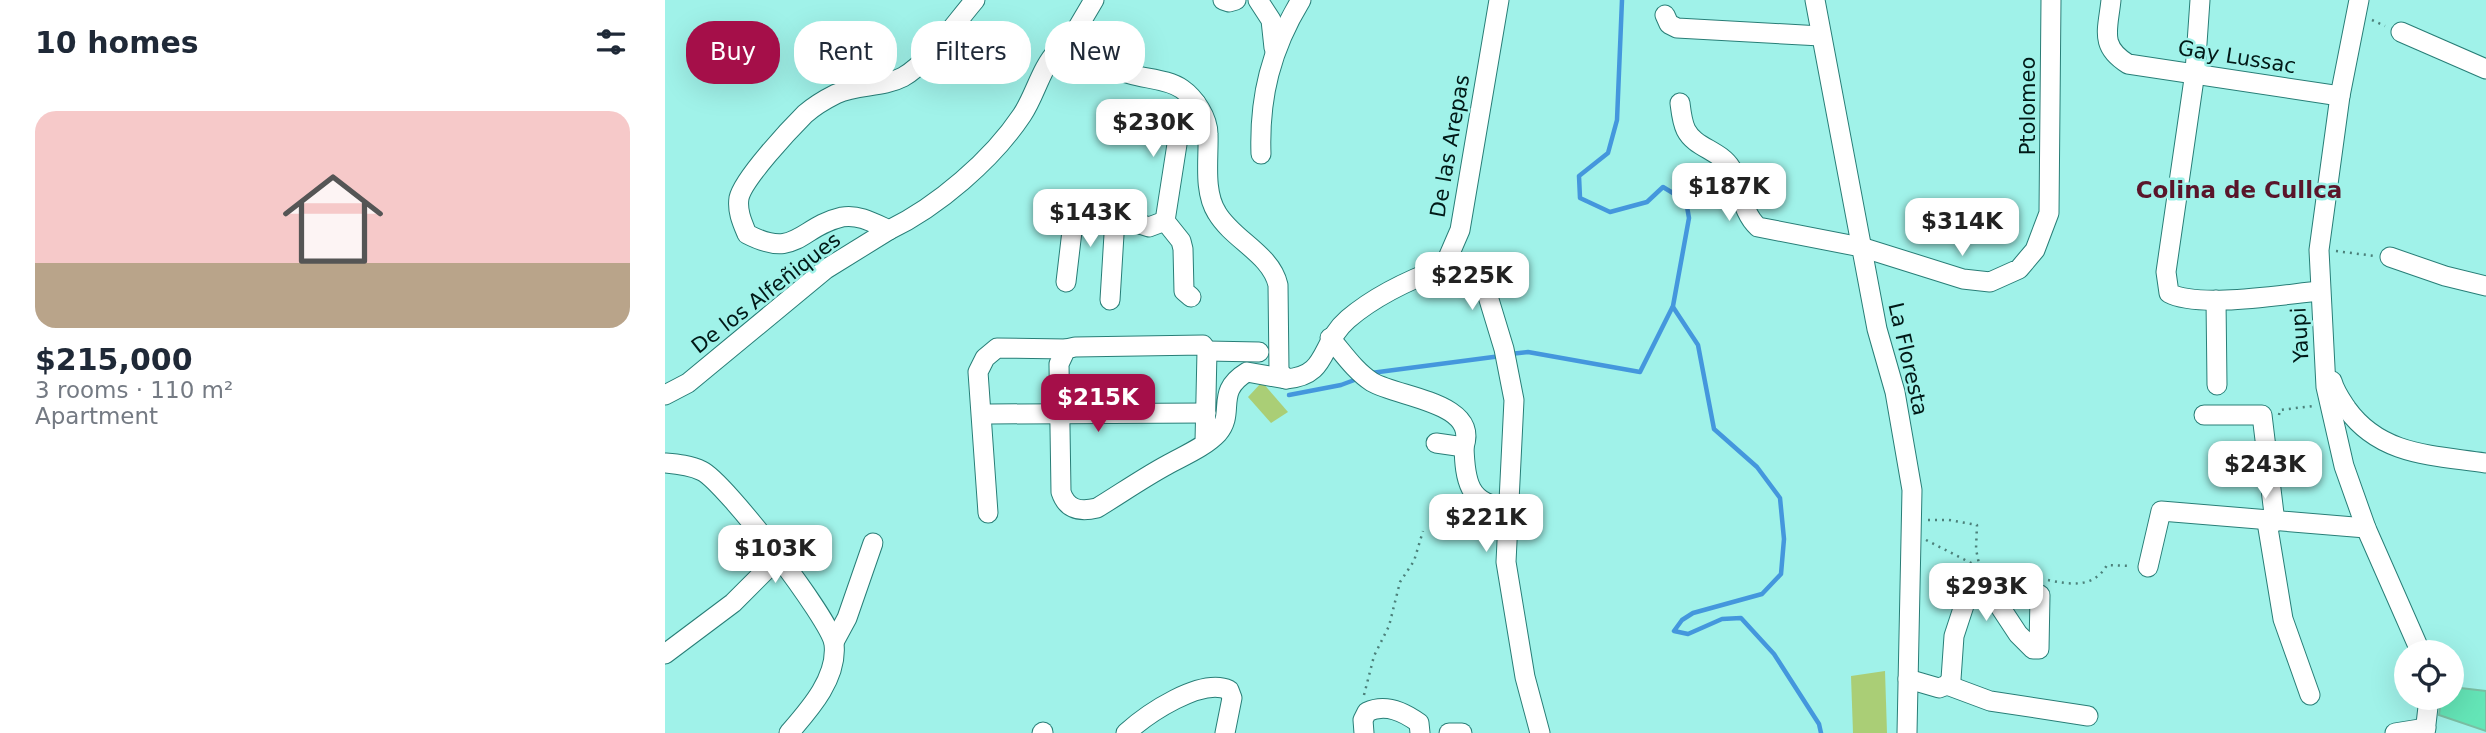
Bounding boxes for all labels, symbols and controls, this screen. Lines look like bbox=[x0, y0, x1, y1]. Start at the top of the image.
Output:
chip: Buy bbox=[686, 21, 780, 84]
chip: Rent bbox=[794, 21, 897, 84]
chip: Filters bbox=[911, 21, 1031, 84]
chip: New bbox=[1045, 21, 1145, 84]
icon: filters bbox=[592, 23, 630, 61]
text: 10 homes bbox=[35, 25, 199, 60]
street label: Gay Lussac bbox=[2176, 36, 2298, 78]
street label: Ptolomeo bbox=[2016, 57, 2040, 155]
street label: De las Arepas bbox=[1426, 73, 1474, 219]
pin: $230K bbox=[1104, 100, 1202, 159]
text: $230K bbox=[1112, 109, 1194, 135]
icon: home bbox=[270, 156, 396, 282]
pin: $187K bbox=[1680, 164, 1778, 223]
text: $187K bbox=[1688, 173, 1770, 199]
district label: Colina de Cullca bbox=[2136, 177, 2342, 203]
pin: $143K bbox=[1041, 190, 1139, 249]
pin: $314K bbox=[1913, 198, 2011, 258]
text: $143K bbox=[1049, 199, 1131, 225]
text: $314K bbox=[1921, 208, 2003, 234]
street label: De los Alfeñiques bbox=[687, 227, 845, 359]
pin: $225K bbox=[1423, 252, 1521, 312]
text: $225K bbox=[1431, 262, 1513, 288]
street label: La Floresta bbox=[1883, 300, 1933, 418]
street label: Yaupi bbox=[2287, 307, 2313, 364]
text: $215,000 bbox=[35, 342, 193, 377]
pin: $215K bbox=[1049, 374, 1147, 434]
text: 3 rooms · 110 m² bbox=[35, 377, 233, 403]
text: $215K bbox=[1057, 384, 1139, 410]
text: Apartment bbox=[35, 403, 158, 429]
pin: $243K bbox=[2216, 442, 2314, 501]
text: $243K bbox=[2224, 451, 2306, 477]
pin: $221K bbox=[1437, 494, 1535, 554]
text: $221K bbox=[1445, 504, 1527, 530]
pin: $103K bbox=[726, 526, 824, 585]
text: $103K bbox=[734, 535, 816, 561]
pin: $293K bbox=[1937, 564, 2035, 623]
text: $293K bbox=[1945, 573, 2027, 599]
map controls bbox=[2394, 640, 2464, 710]
button: locate bbox=[2394, 640, 2464, 710]

